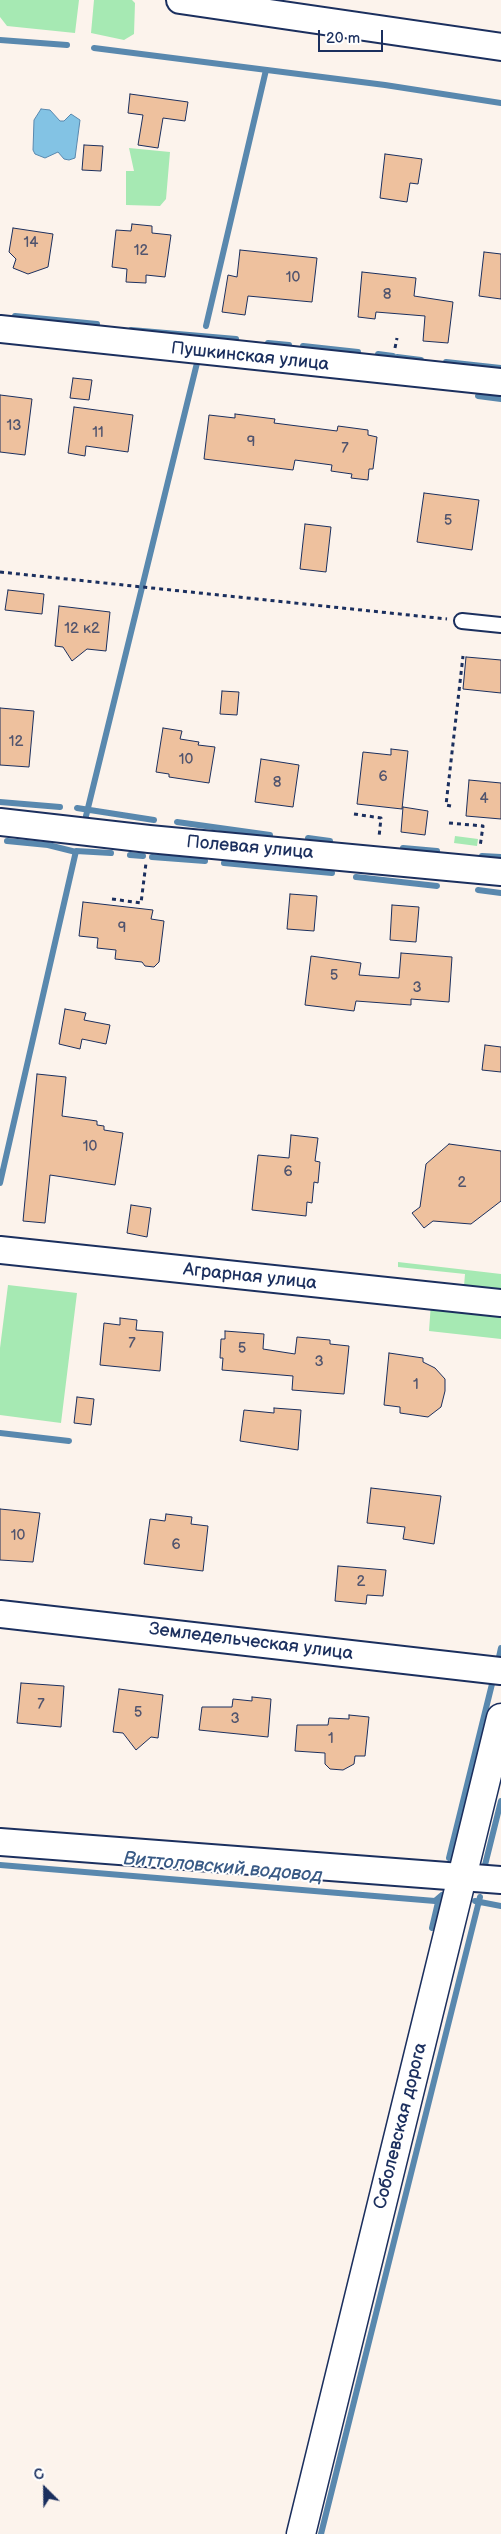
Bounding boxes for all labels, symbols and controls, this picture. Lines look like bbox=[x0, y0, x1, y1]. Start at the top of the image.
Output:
scale bar bbox=[321, 20, 386, 52]
text: 20 m bbox=[326, 29, 360, 48]
house number: 14 bbox=[24, 234, 38, 252]
house number: 12 bbox=[134, 242, 148, 260]
house number: 10 bbox=[286, 269, 300, 287]
house number: 8 bbox=[383, 286, 391, 304]
street label: Пушкинская улица bbox=[170, 338, 330, 376]
house number: 13 bbox=[6, 417, 22, 435]
house number: 11 bbox=[92, 424, 104, 442]
house number: 9 bbox=[247, 433, 255, 451]
house number: 7 bbox=[341, 440, 349, 458]
house number: 5 bbox=[444, 512, 452, 530]
house number: 12 к2 bbox=[64, 620, 100, 638]
house number: 12 bbox=[9, 733, 23, 751]
house number: 10 bbox=[179, 751, 193, 769]
house number: 6 bbox=[378, 768, 388, 786]
house number: 8 bbox=[273, 774, 281, 792]
house number: 4 bbox=[479, 790, 489, 808]
street label: Полевая улица bbox=[185, 832, 315, 864]
house number: 9 bbox=[118, 919, 126, 937]
house number: 5 bbox=[330, 967, 338, 985]
house number: 3 bbox=[412, 979, 422, 997]
house number: 10 bbox=[83, 1138, 97, 1156]
house number: 6 bbox=[283, 1163, 293, 1181]
house number: 2 bbox=[458, 1174, 466, 1192]
street label: Аграрная улица bbox=[182, 1259, 318, 1295]
house number: 7 bbox=[128, 1335, 136, 1353]
house number: 5 bbox=[238, 1340, 246, 1358]
house number: 3 bbox=[314, 1353, 324, 1371]
house number: 1 bbox=[413, 1376, 419, 1394]
house number: 10 bbox=[11, 1527, 25, 1545]
house number: 6 bbox=[171, 1536, 181, 1554]
house number: 2 bbox=[357, 1573, 365, 1591]
street label: Земледельческая улица bbox=[148, 1619, 354, 1665]
house number: 7 bbox=[37, 1696, 45, 1714]
house number: 5 bbox=[134, 1704, 142, 1722]
house number: 3 bbox=[230, 1710, 240, 1728]
house number: 1 bbox=[328, 1730, 334, 1748]
water label: Виттоловский водовод bbox=[122, 1848, 324, 1888]
street label: Соболевская дорога bbox=[370, 2040, 432, 2212]
north arrow bbox=[20, 2464, 70, 2514]
text: С bbox=[31, 2465, 47, 2484]

